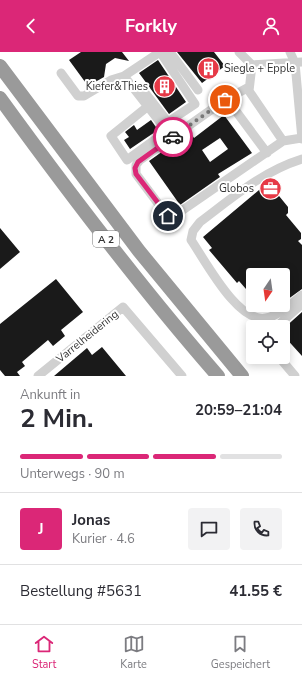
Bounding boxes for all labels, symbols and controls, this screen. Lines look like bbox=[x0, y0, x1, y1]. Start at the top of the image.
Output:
text: Forkly bbox=[125, 14, 177, 38]
icon: back bbox=[20, 15, 42, 37]
icon: person bbox=[260, 15, 282, 37]
building icon: Siegle + Epple bbox=[195, 55, 221, 81]
place label: Siegle + Epple bbox=[224, 61, 295, 76]
building icon: Kiefer&Thies bbox=[151, 73, 177, 99]
place label: Kiefer&Thies bbox=[86, 79, 148, 94]
pin bbox=[208, 83, 242, 117]
icon: bag bbox=[214, 89, 236, 111]
courier bbox=[153, 117, 193, 157]
icon: car bbox=[162, 126, 184, 148]
office icon: Globos bbox=[257, 175, 283, 201]
place label: Globos bbox=[219, 181, 254, 196]
pin bbox=[151, 199, 185, 233]
icon: home bbox=[157, 205, 179, 227]
road number: A 2 bbox=[93, 231, 119, 247]
north arrow bbox=[246, 268, 290, 312]
map controls bbox=[246, 268, 290, 364]
street label: Varrelheidering bbox=[52, 307, 121, 367]
button: locate bbox=[246, 320, 290, 364]
text: Ankunft in bbox=[20, 386, 80, 404]
text: 20:59–21:04 bbox=[195, 400, 282, 420]
text: 2 Min. bbox=[20, 401, 93, 436]
text: Unterwegs · 90 m bbox=[20, 465, 125, 483]
button: chat bbox=[188, 508, 230, 550]
button: phone bbox=[240, 508, 282, 550]
text: Jonas bbox=[72, 510, 110, 530]
text: J bbox=[38, 519, 44, 539]
text: Kurier · 4.6 bbox=[72, 530, 135, 548]
text: Bestellung #5631 bbox=[20, 581, 142, 601]
text: 41.55 € bbox=[229, 581, 282, 601]
tab: Start bbox=[32, 633, 56, 672]
tab: Karte bbox=[120, 633, 147, 672]
tab: Gespeichert bbox=[211, 633, 270, 672]

